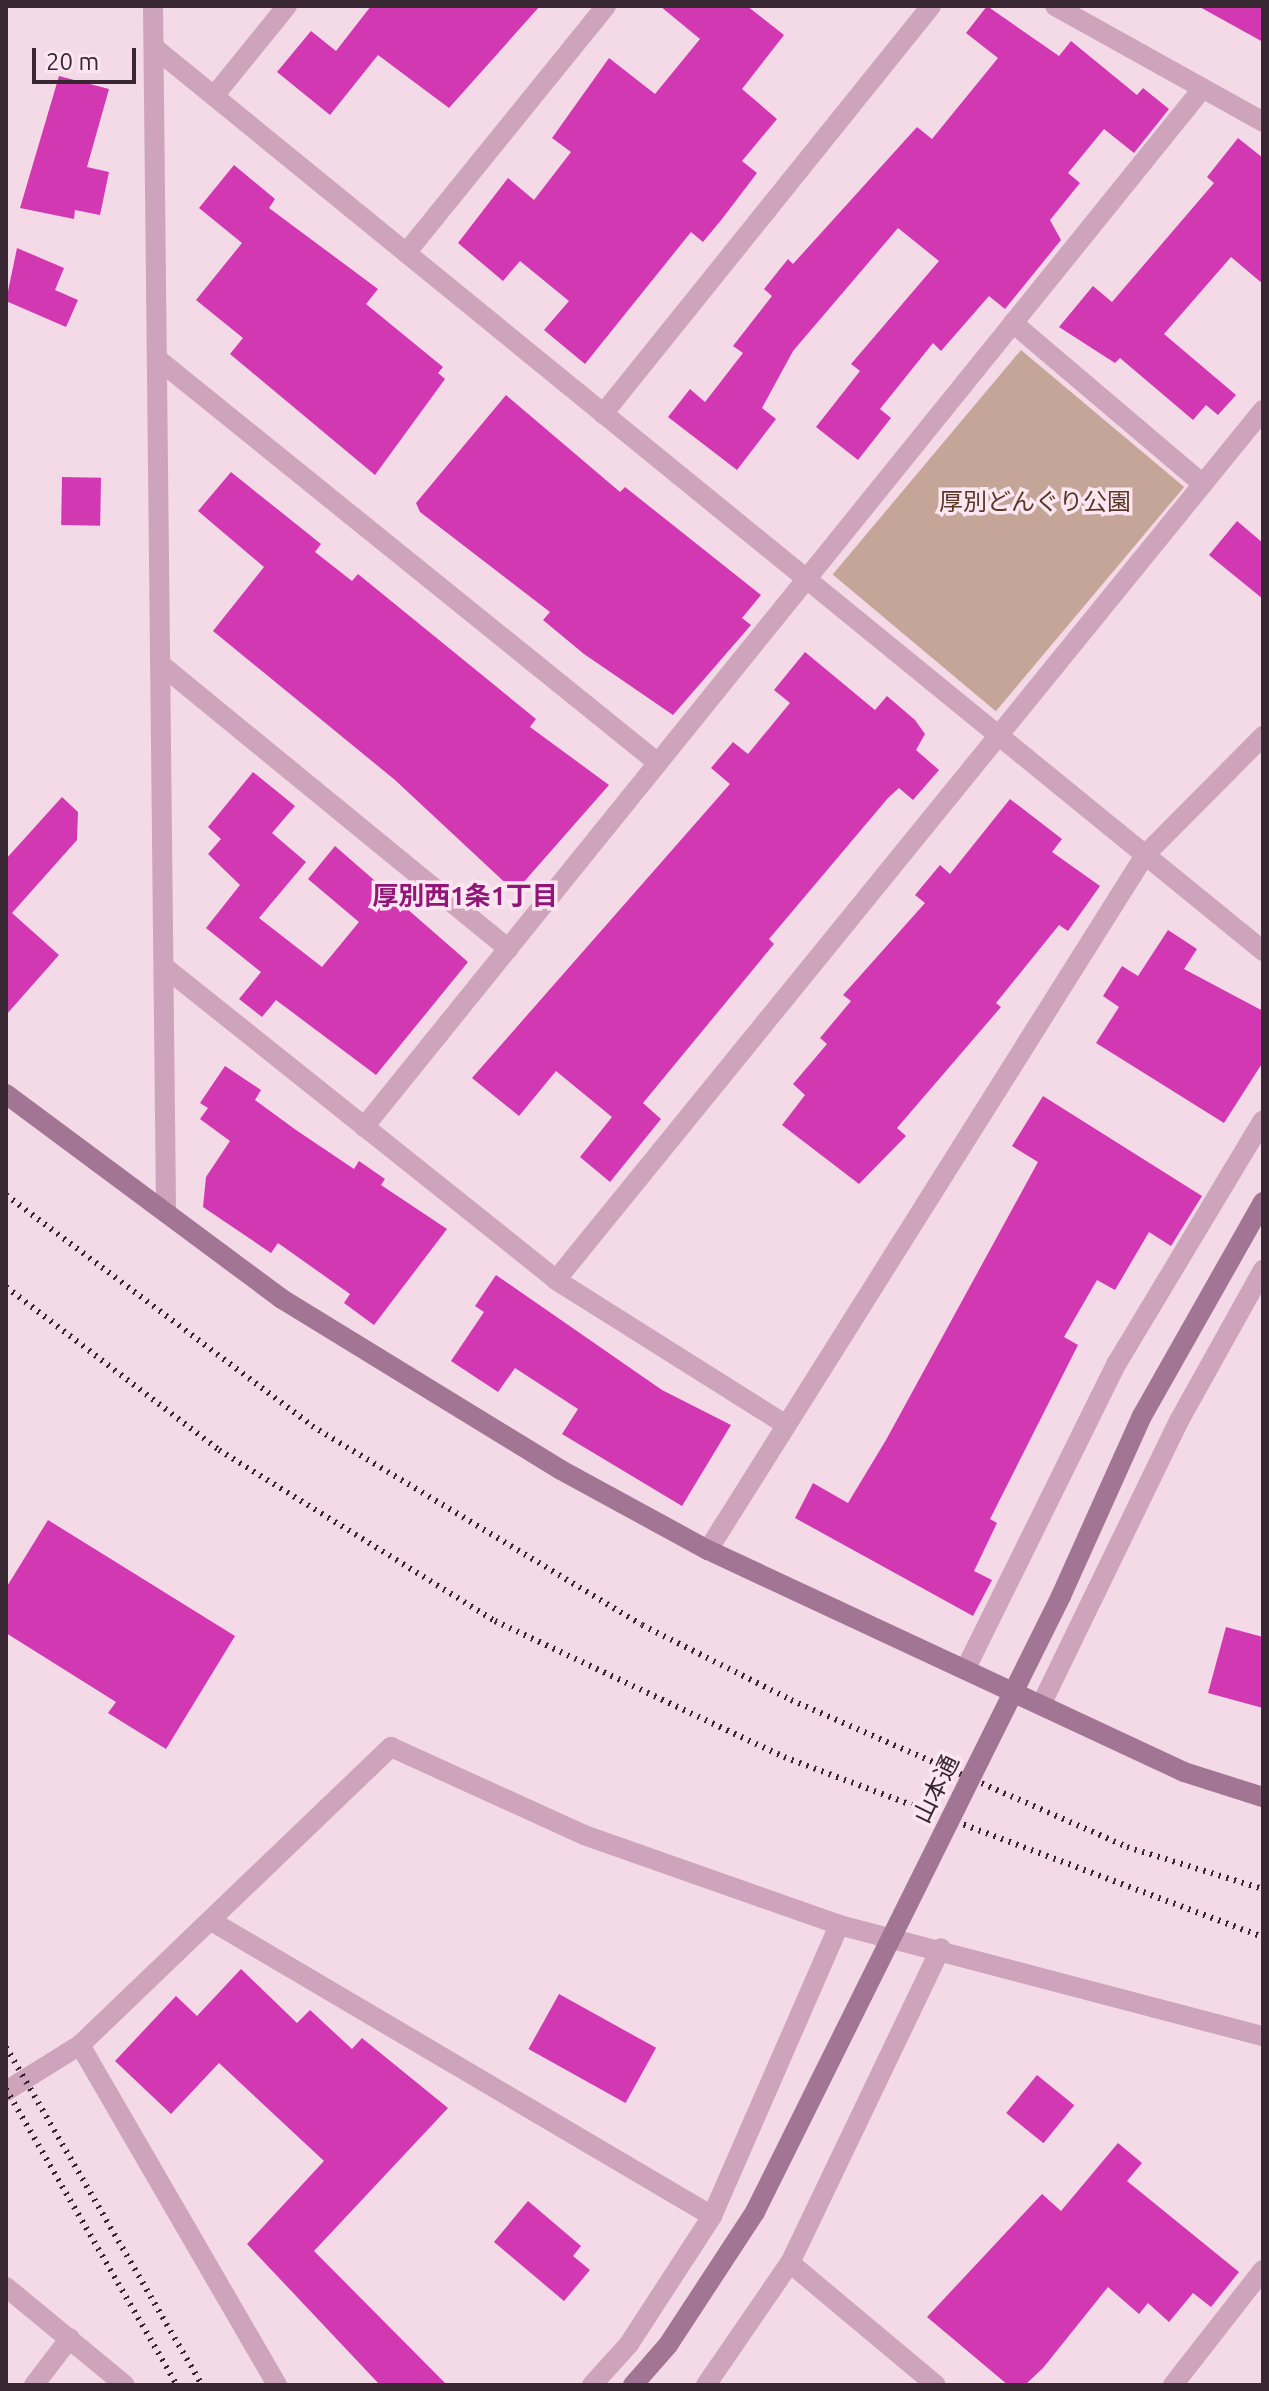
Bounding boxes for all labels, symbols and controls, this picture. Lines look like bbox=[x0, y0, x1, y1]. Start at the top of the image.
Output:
scale bar bbox=[36, 32, 140, 82]
text: 20 m bbox=[46, 48, 99, 75]
park label: 厚別どんぐり公園 bbox=[939, 488, 1131, 516]
district label: 厚別西1条1丁目 bbox=[372, 880, 558, 912]
street label: 山本通 bbox=[907, 1750, 965, 1828]

